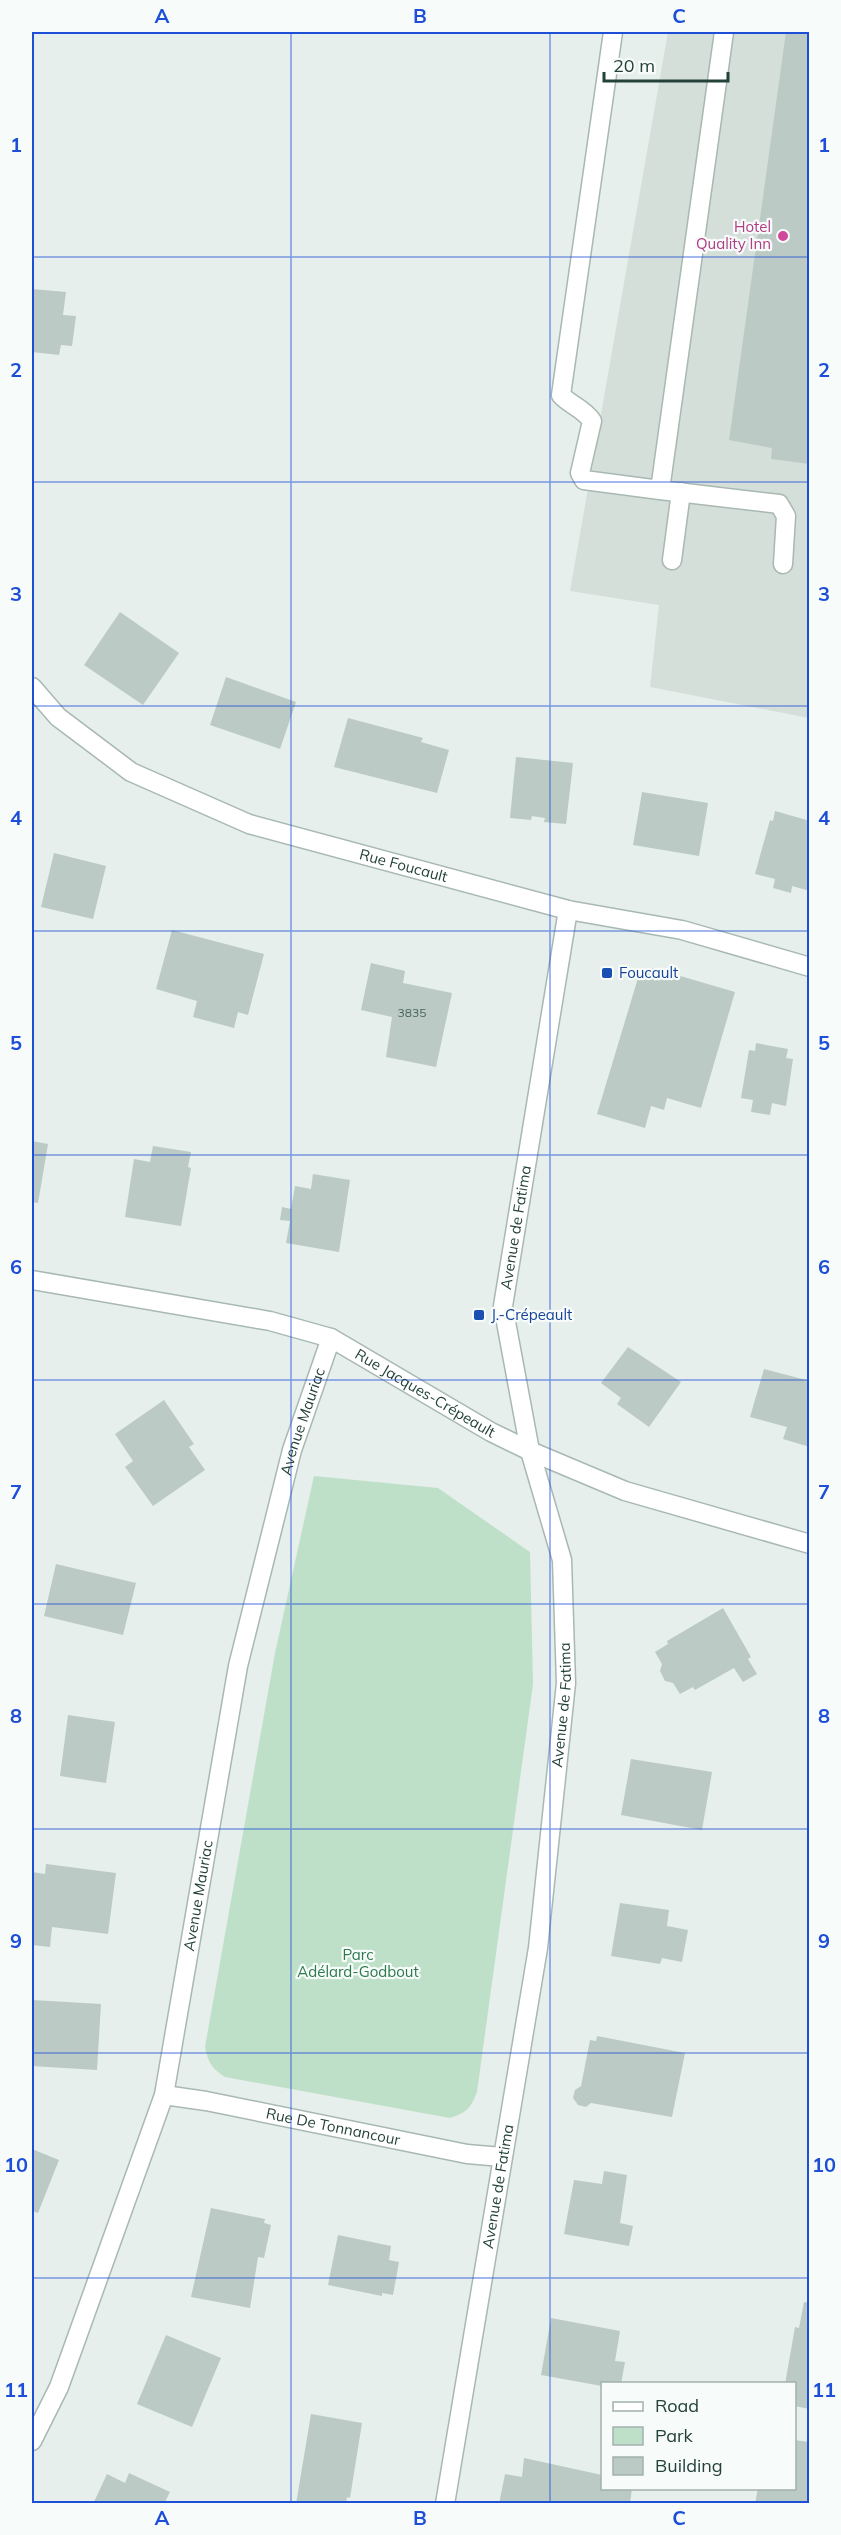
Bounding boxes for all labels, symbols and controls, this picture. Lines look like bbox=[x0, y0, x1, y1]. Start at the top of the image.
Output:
text: A bbox=[155, 3, 170, 28]
text: B bbox=[413, 3, 427, 28]
text: C bbox=[672, 3, 686, 28]
scale bar bbox=[604, 45, 728, 83]
text: 20 m bbox=[613, 54, 655, 77]
text: 1 bbox=[10, 132, 22, 157]
text: 1 bbox=[818, 132, 830, 157]
place label: Hotel Quality Inn bbox=[696, 217, 771, 253]
marker: Hotel Quality Inn bbox=[776, 229, 790, 243]
text: 2 bbox=[10, 357, 22, 382]
text: 2 bbox=[818, 357, 830, 382]
text: 3 bbox=[10, 581, 22, 606]
text: 3 bbox=[818, 581, 830, 606]
text: 4 bbox=[10, 805, 22, 830]
text: 4 bbox=[818, 805, 830, 830]
street label: Rue Foucault bbox=[357, 844, 450, 886]
place label: Foucault bbox=[619, 963, 678, 982]
marker: Foucault bbox=[600, 966, 614, 980]
house number: 3835 bbox=[398, 1005, 426, 1020]
text: 5 bbox=[10, 1030, 22, 1055]
text: 5 bbox=[818, 1030, 830, 1055]
street label: Avenue de Fatima bbox=[496, 1164, 535, 1291]
text: 6 bbox=[10, 1254, 22, 1279]
text: 6 bbox=[818, 1254, 830, 1279]
place label: J.-Crépeault bbox=[491, 1305, 572, 1324]
marker: J.-Crépeault bbox=[472, 1308, 486, 1322]
street label: Rue Jacques-Crépeault bbox=[352, 1344, 498, 1442]
street label: Avenue Mauriac bbox=[276, 1365, 329, 1477]
text: 7 bbox=[10, 1479, 22, 1504]
text: 7 bbox=[818, 1479, 830, 1504]
street label: Avenue de Fatima bbox=[547, 1642, 575, 1768]
text: 8 bbox=[10, 1703, 22, 1728]
text: 8 bbox=[818, 1703, 830, 1728]
street label: Avenue Mauriac bbox=[179, 1839, 217, 1952]
text: 9 bbox=[10, 1928, 22, 1953]
text: 9 bbox=[818, 1928, 830, 1953]
park label: Parc Adélard-Godbout bbox=[297, 1945, 419, 1981]
street label: Rue De Tonnancour bbox=[264, 2103, 402, 2149]
street label: Avenue de Fatima bbox=[478, 2123, 517, 2250]
text: 10 bbox=[4, 2152, 28, 2177]
text: 10 bbox=[812, 2152, 836, 2177]
text: 11 bbox=[4, 2377, 28, 2402]
text: 11 bbox=[812, 2377, 836, 2402]
legend bbox=[601, 2382, 796, 2490]
text: Road bbox=[655, 2394, 699, 2417]
text: Park bbox=[655, 2424, 694, 2447]
text: Building bbox=[655, 2454, 723, 2477]
text: A bbox=[155, 2505, 170, 2530]
text: B bbox=[413, 2505, 427, 2530]
text: C bbox=[672, 2505, 686, 2530]

